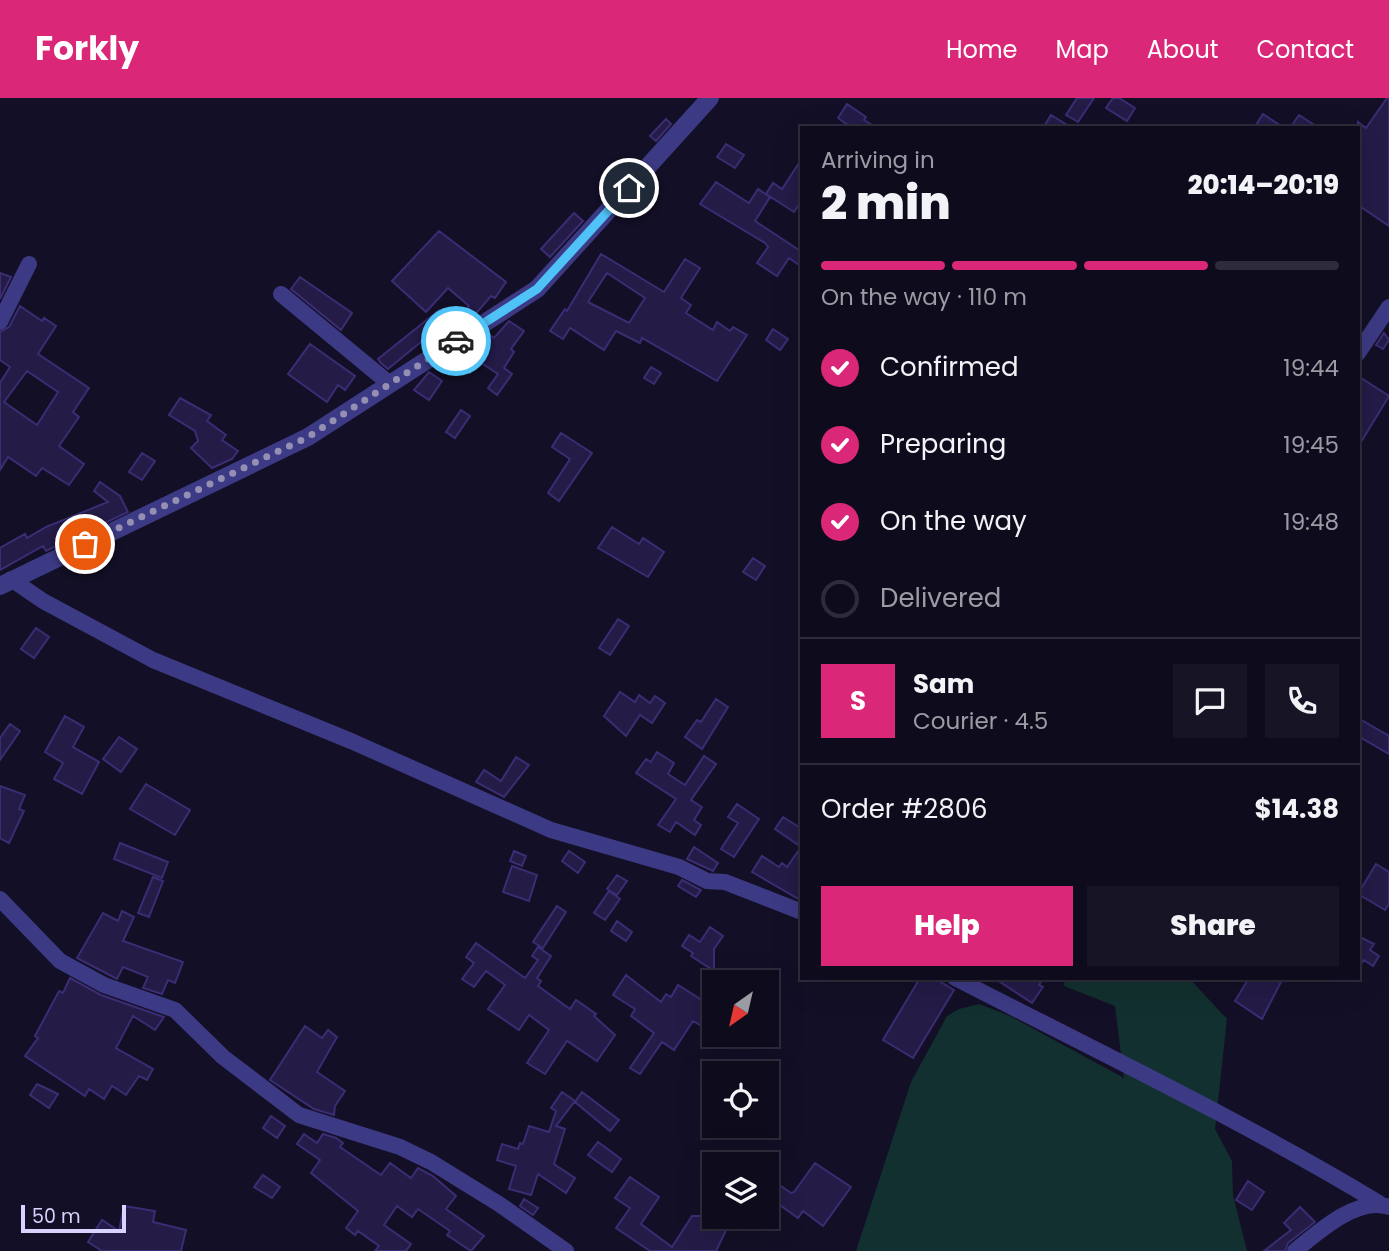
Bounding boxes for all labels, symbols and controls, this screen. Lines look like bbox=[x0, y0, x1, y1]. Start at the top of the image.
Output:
text: Forkly bbox=[35, 25, 139, 72]
text: Home bbox=[946, 33, 1018, 66]
text: Map bbox=[1056, 33, 1109, 66]
text: About bbox=[1147, 33, 1218, 66]
text: Contact bbox=[1256, 33, 1354, 66]
text: Arriving in bbox=[821, 144, 935, 176]
pin bbox=[599, 158, 659, 218]
text: 20:14–20:19 bbox=[1188, 167, 1339, 203]
icon: home bbox=[610, 169, 648, 207]
text: 2 min bbox=[821, 171, 951, 235]
text: On the way · 110 m bbox=[821, 281, 1027, 313]
courier bbox=[421, 306, 491, 376]
icon: car bbox=[437, 322, 475, 360]
icon: check bbox=[821, 349, 859, 387]
text: Confirmed bbox=[880, 349, 1018, 385]
text: 19:44 bbox=[1283, 352, 1339, 384]
icon: check bbox=[821, 426, 859, 464]
text: Preparing bbox=[880, 426, 1006, 462]
text: 19:45 bbox=[1283, 429, 1339, 461]
icon: check bbox=[821, 503, 859, 541]
text: On the way bbox=[880, 503, 1027, 539]
text: 19:48 bbox=[1283, 506, 1339, 538]
pin bbox=[55, 514, 115, 574]
icon: bag bbox=[66, 525, 104, 563]
text: Delivered bbox=[880, 580, 1001, 616]
button: chat bbox=[1173, 664, 1247, 738]
button: phone bbox=[1265, 664, 1339, 738]
text: Sam bbox=[913, 666, 974, 702]
text: S bbox=[850, 683, 866, 719]
text: Courier · 4.5 bbox=[913, 705, 1048, 737]
text: Order #2806 bbox=[821, 791, 988, 827]
text: $14.38 bbox=[1255, 791, 1339, 827]
button: Help bbox=[821, 886, 1073, 966]
button: Share bbox=[1087, 886, 1339, 966]
north arrow bbox=[702, 970, 779, 1046]
map controls bbox=[702, 970, 779, 1229]
button: locate bbox=[702, 1061, 779, 1138]
button: layers bbox=[702, 1152, 779, 1229]
scale bar bbox=[21, 1202, 126, 1234]
text: 50 m bbox=[32, 1203, 81, 1230]

